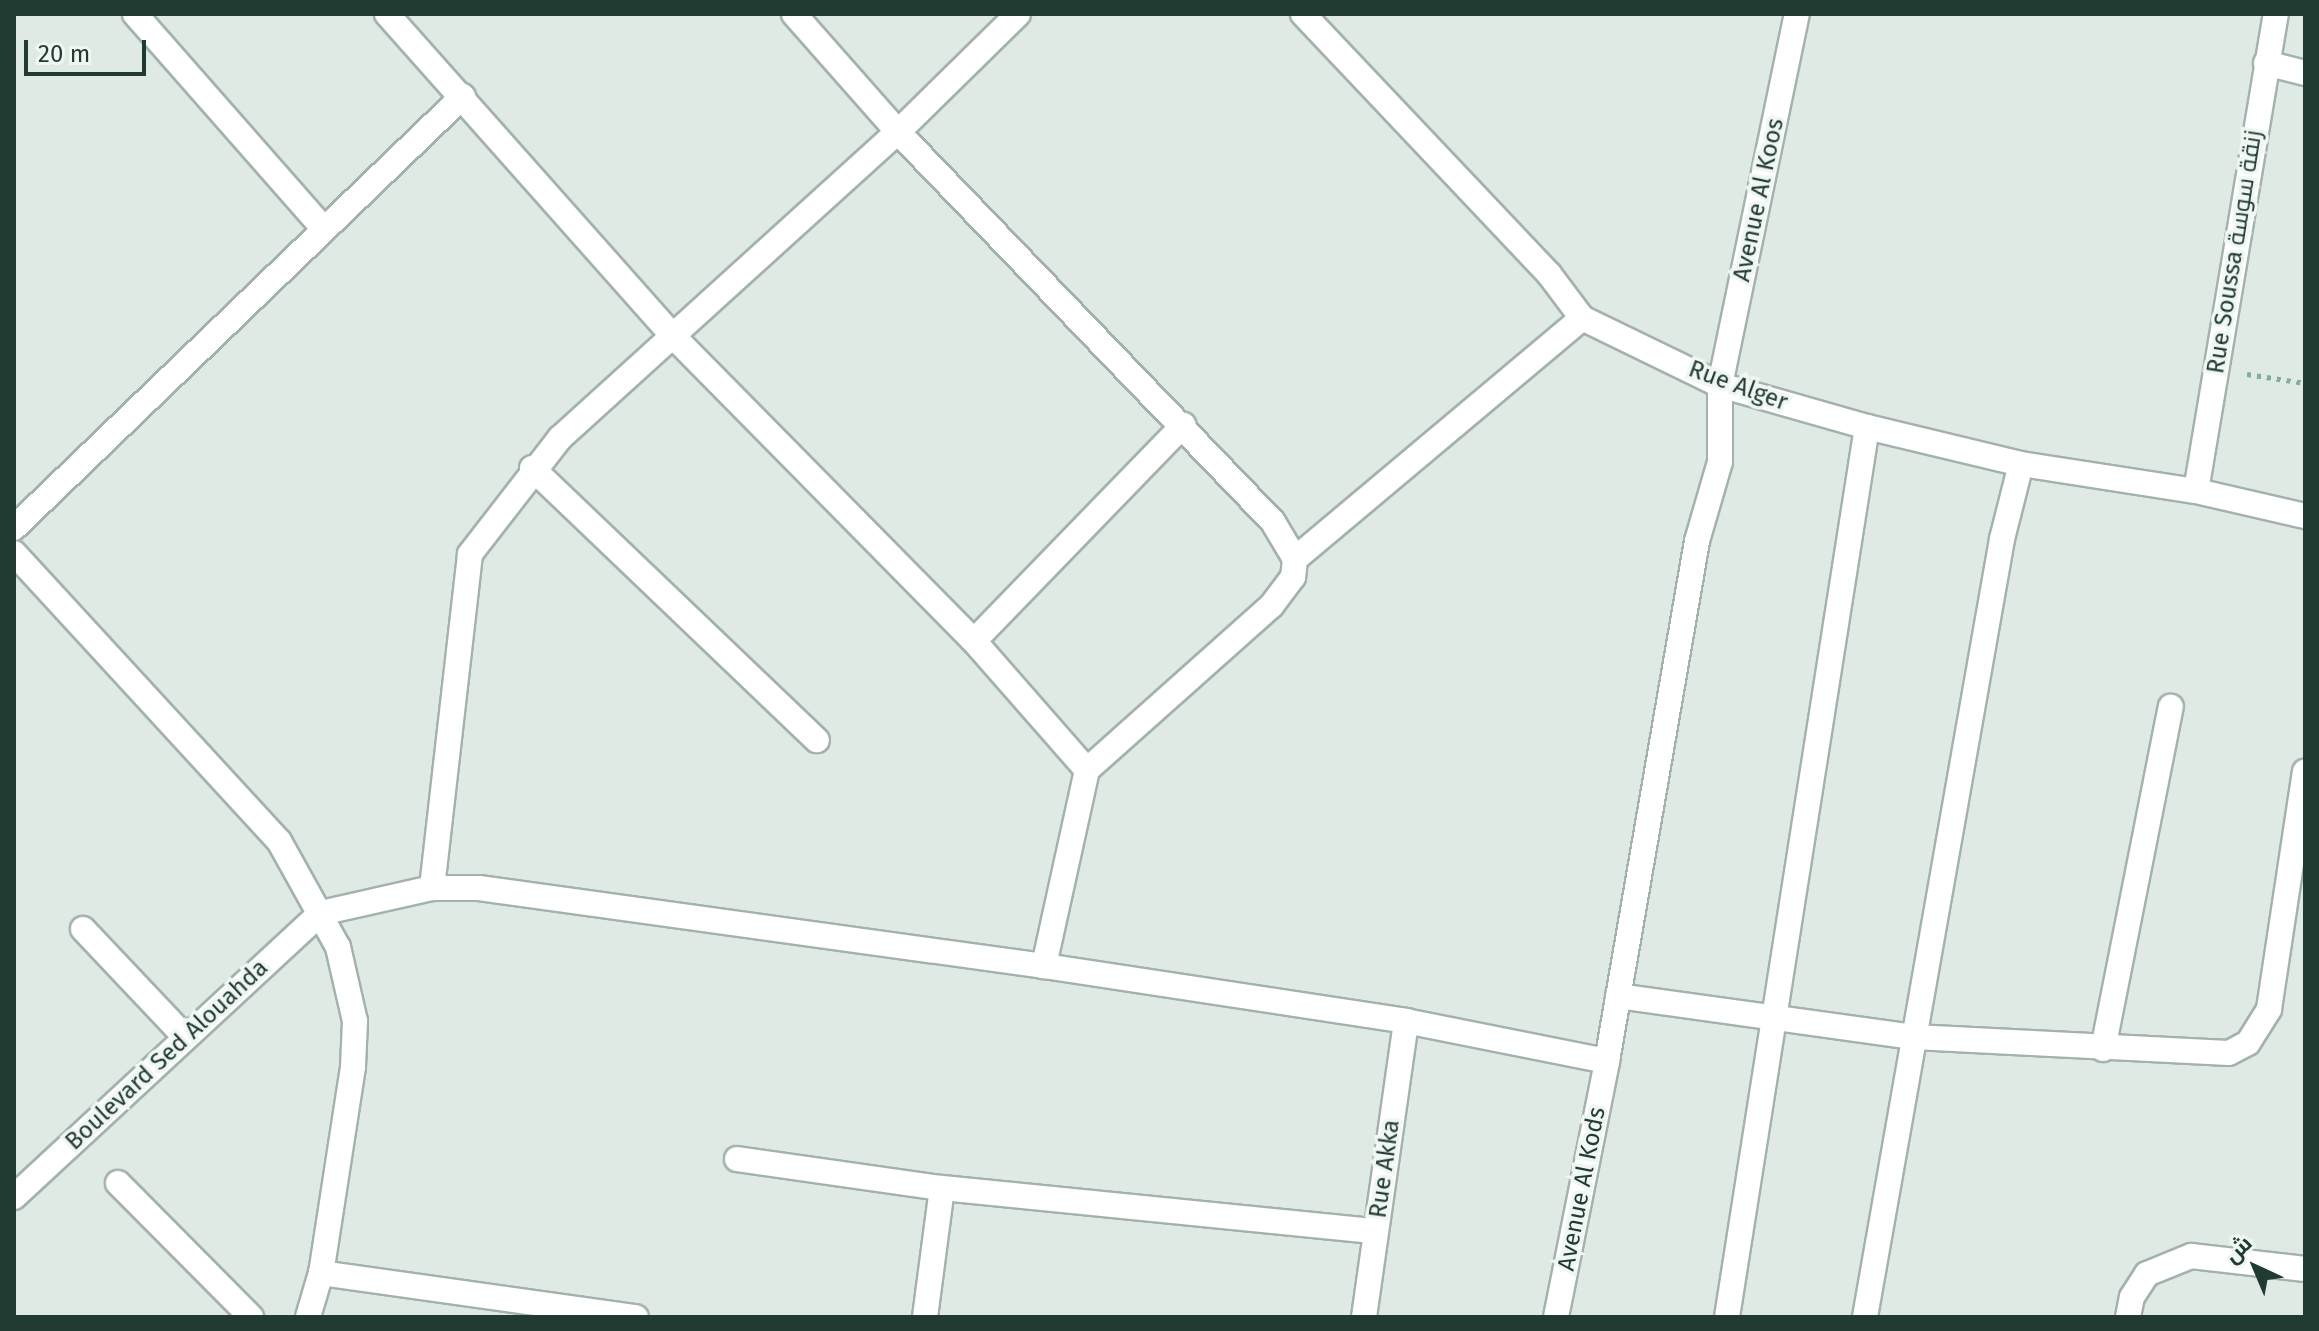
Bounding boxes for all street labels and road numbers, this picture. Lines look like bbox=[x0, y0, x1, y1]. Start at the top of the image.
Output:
street label: Avenue Al Koos bbox=[1728, 116, 1790, 284]
street label: Rue Soussa زنقة سوسة bbox=[2202, 128, 2268, 376]
street label: Rue Alger bbox=[1685, 355, 1791, 417]
street label: Boulevard Sed Alouahda bbox=[60, 954, 274, 1156]
street label: Avenue Al Kods bbox=[1552, 1105, 1612, 1273]
street label: Rue Akka bbox=[1364, 1118, 1406, 1220]

